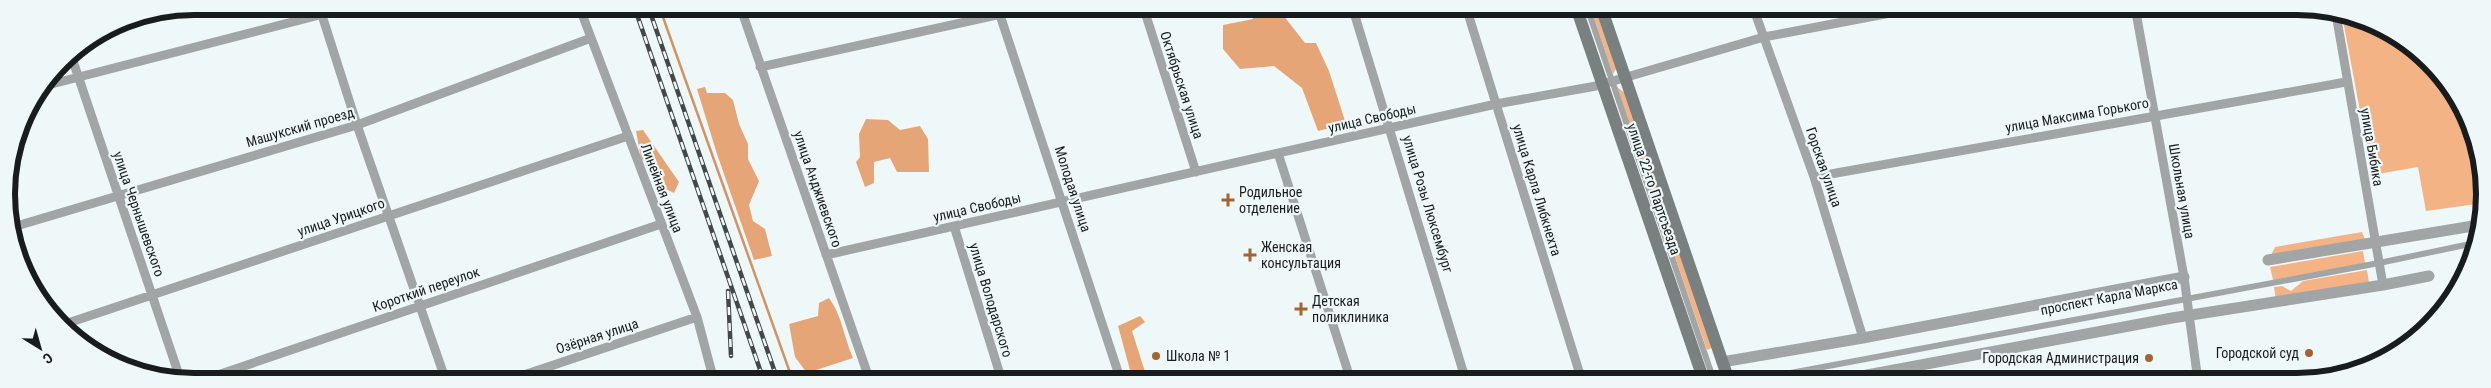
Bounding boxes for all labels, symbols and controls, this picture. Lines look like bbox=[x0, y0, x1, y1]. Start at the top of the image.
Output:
street label: Октябрьская улица bbox=[1157, 29, 1207, 141]
street label: улица Максима Горького bbox=[2004, 94, 2150, 136]
street label: улица Свободы bbox=[1327, 100, 1417, 136]
street label: Машукский проезд bbox=[244, 104, 356, 150]
street label: улица Бибика bbox=[2357, 107, 2387, 187]
street label: улица 22-го Партсъезда bbox=[1624, 121, 1684, 257]
street label: улица Карла Либкнехта bbox=[1509, 122, 1565, 258]
street label: Горская улица bbox=[1803, 125, 1845, 209]
street label: улица Анджиевского bbox=[791, 129, 845, 249]
street label: улица Розы Люксембург bbox=[1399, 133, 1457, 275]
street label: Линейная улица bbox=[638, 141, 686, 235]
street label: Школьная улица bbox=[2166, 142, 2198, 240]
street label: Молодая улица bbox=[1052, 144, 1094, 234]
street label: улица Чернышевского bbox=[110, 149, 168, 279]
place label: Родильное отделение bbox=[1239, 184, 1303, 216]
street label: улица Свободы bbox=[932, 189, 1022, 225]
marker: Родильное отделение bbox=[1221, 193, 1235, 207]
street label: улица Урицкого bbox=[295, 195, 387, 239]
place label: Женская консультация bbox=[1261, 239, 1341, 271]
street label: улица Володарского bbox=[966, 241, 1016, 359]
marker: Женская консультация bbox=[1243, 248, 1257, 262]
street label: Короткий переулок bbox=[370, 263, 482, 315]
street label: проспект Карла Маркса bbox=[2039, 276, 2179, 318]
place label: Детская поликлиника bbox=[1312, 293, 1389, 325]
marker: Детская поликлиника bbox=[1294, 302, 1308, 316]
street label: Озёрная улица bbox=[554, 315, 640, 357]
north arrow bbox=[15, 323, 65, 373]
place label: Городской суд bbox=[2216, 345, 2299, 361]
marker: Городской суд bbox=[2303, 347, 2315, 359]
place label: Школа № 1 bbox=[1166, 348, 1231, 364]
text: С bbox=[40, 350, 56, 367]
marker: Школа № 1 bbox=[1150, 350, 1162, 362]
place label: Городская Администрация bbox=[1982, 350, 2139, 366]
marker: Городская Администрация bbox=[2143, 352, 2155, 364]

